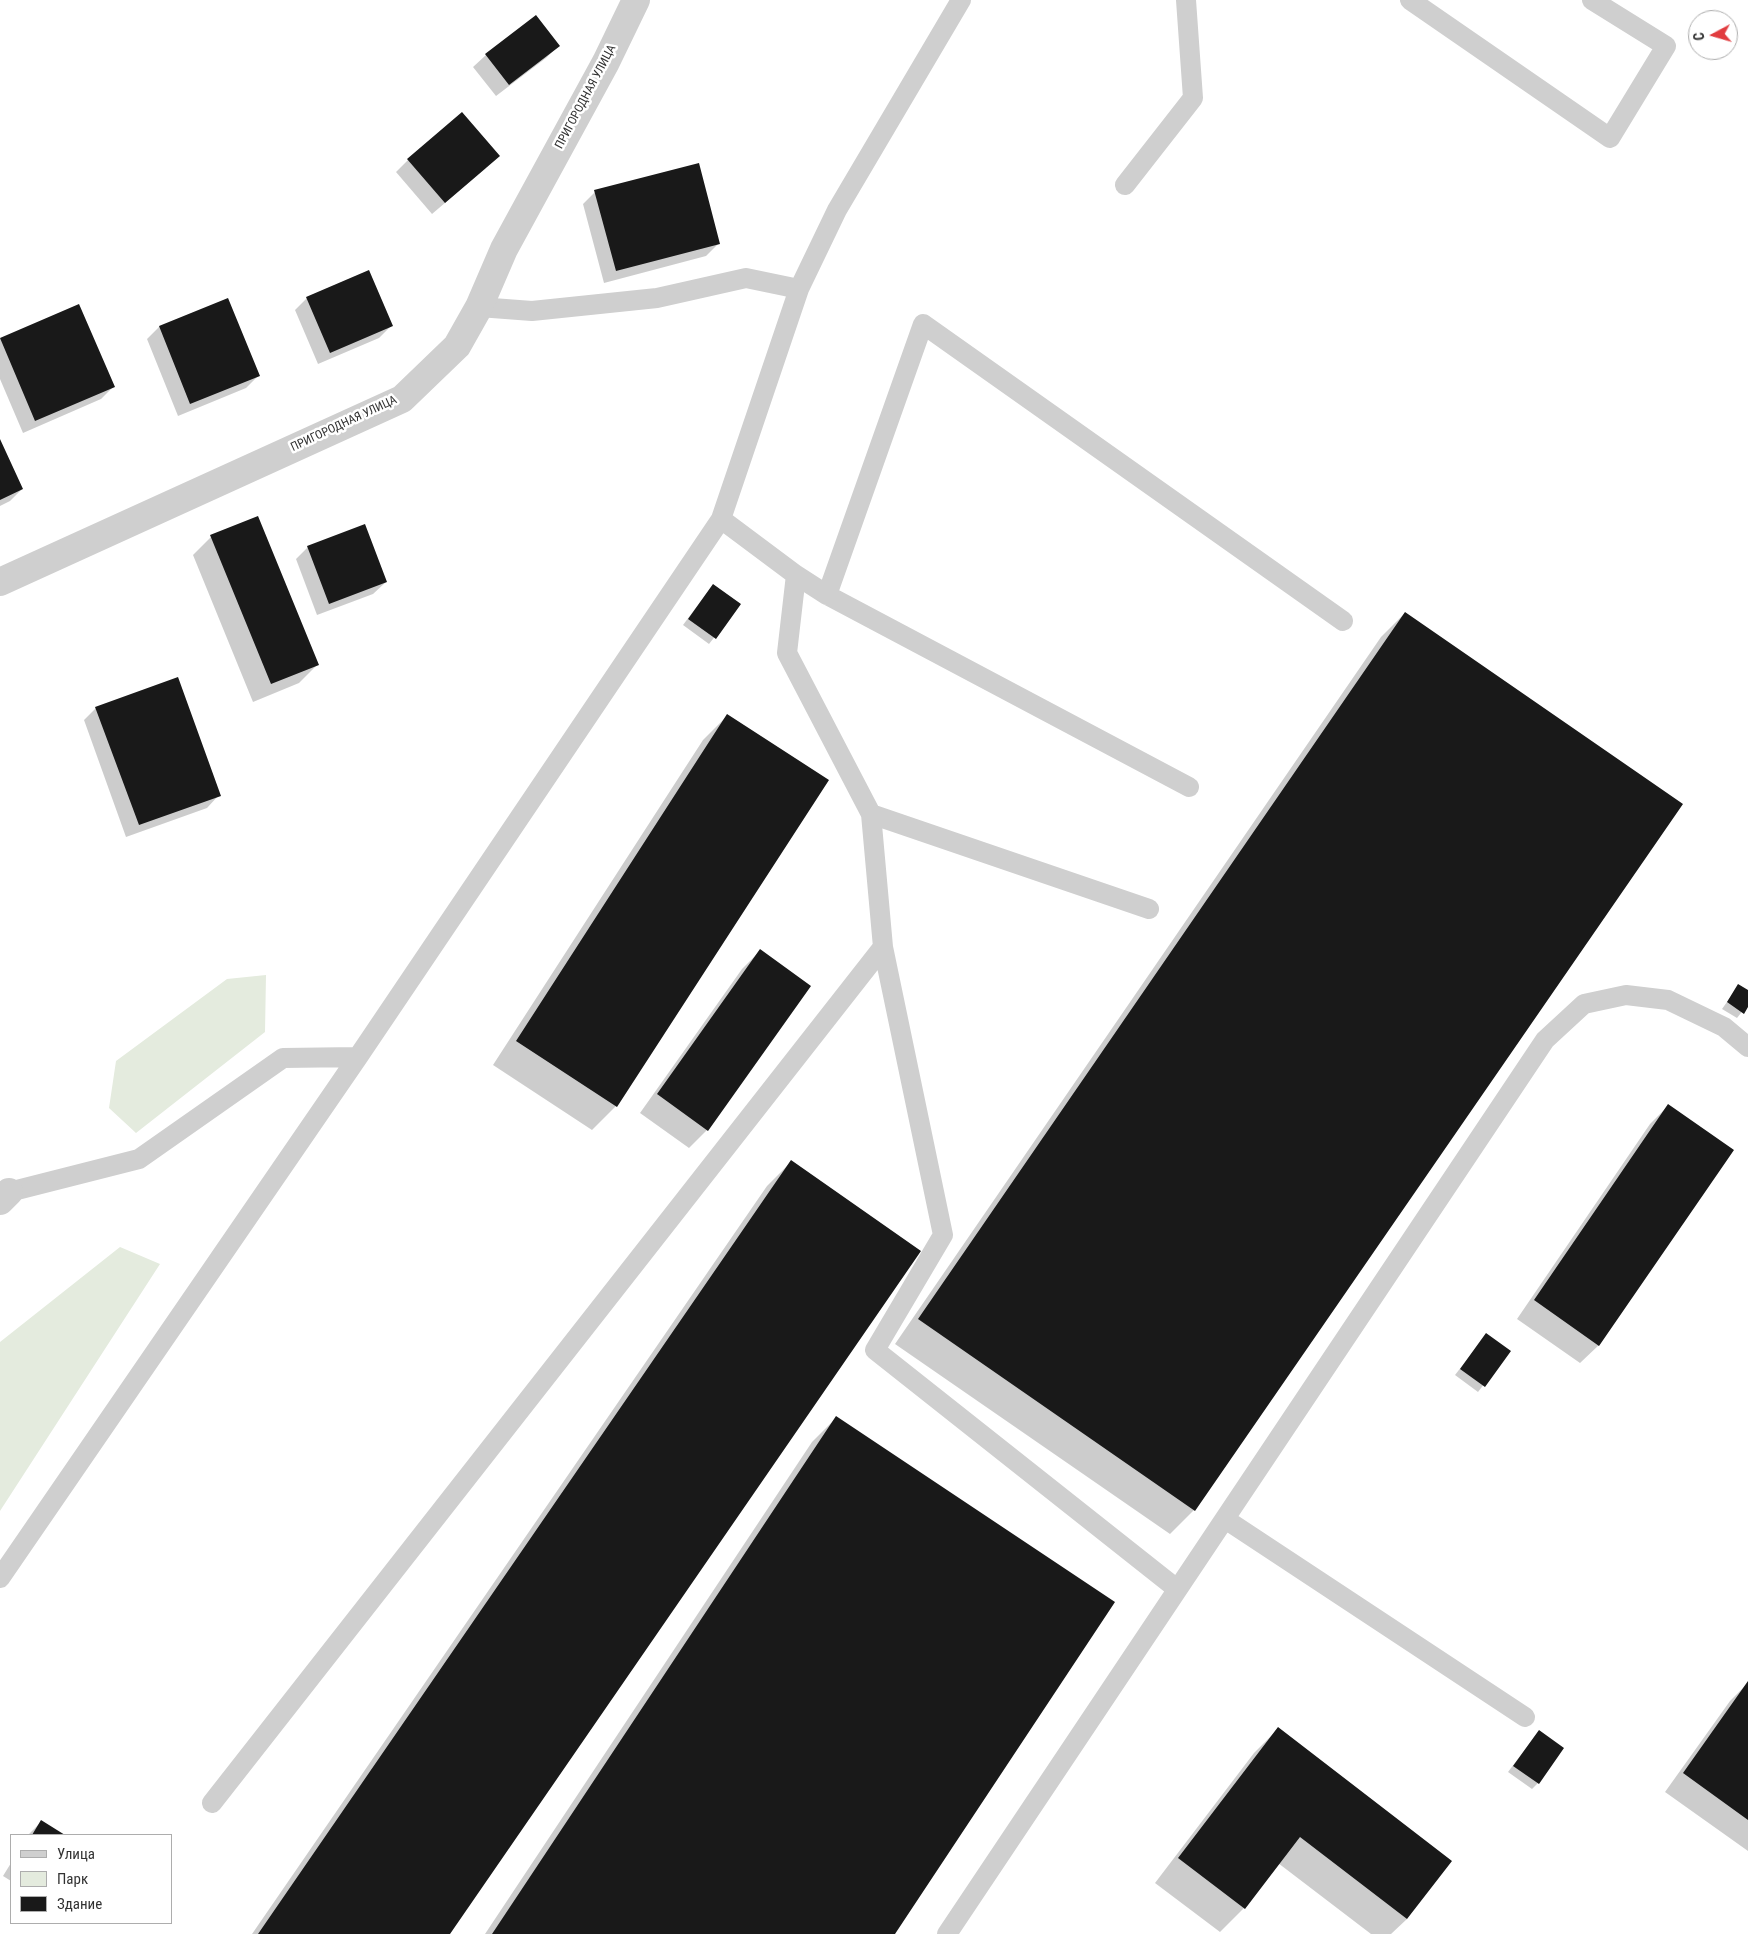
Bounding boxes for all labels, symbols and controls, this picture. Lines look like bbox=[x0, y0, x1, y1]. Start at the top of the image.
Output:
north arrow bbox=[1688, 10, 1738, 60]
text: С bbox=[1691, 32, 1707, 41]
street label: ПРИГОРОДНАЯ УЛИЦА bbox=[553, 43, 619, 151]
street label: ПРИГОРОДНАЯ УЛИЦА bbox=[289, 393, 399, 455]
legend bbox=[10, 1834, 172, 1924]
text: Улица bbox=[57, 1845, 95, 1863]
text: Парк bbox=[57, 1870, 88, 1888]
text: Здание bbox=[57, 1895, 102, 1913]

